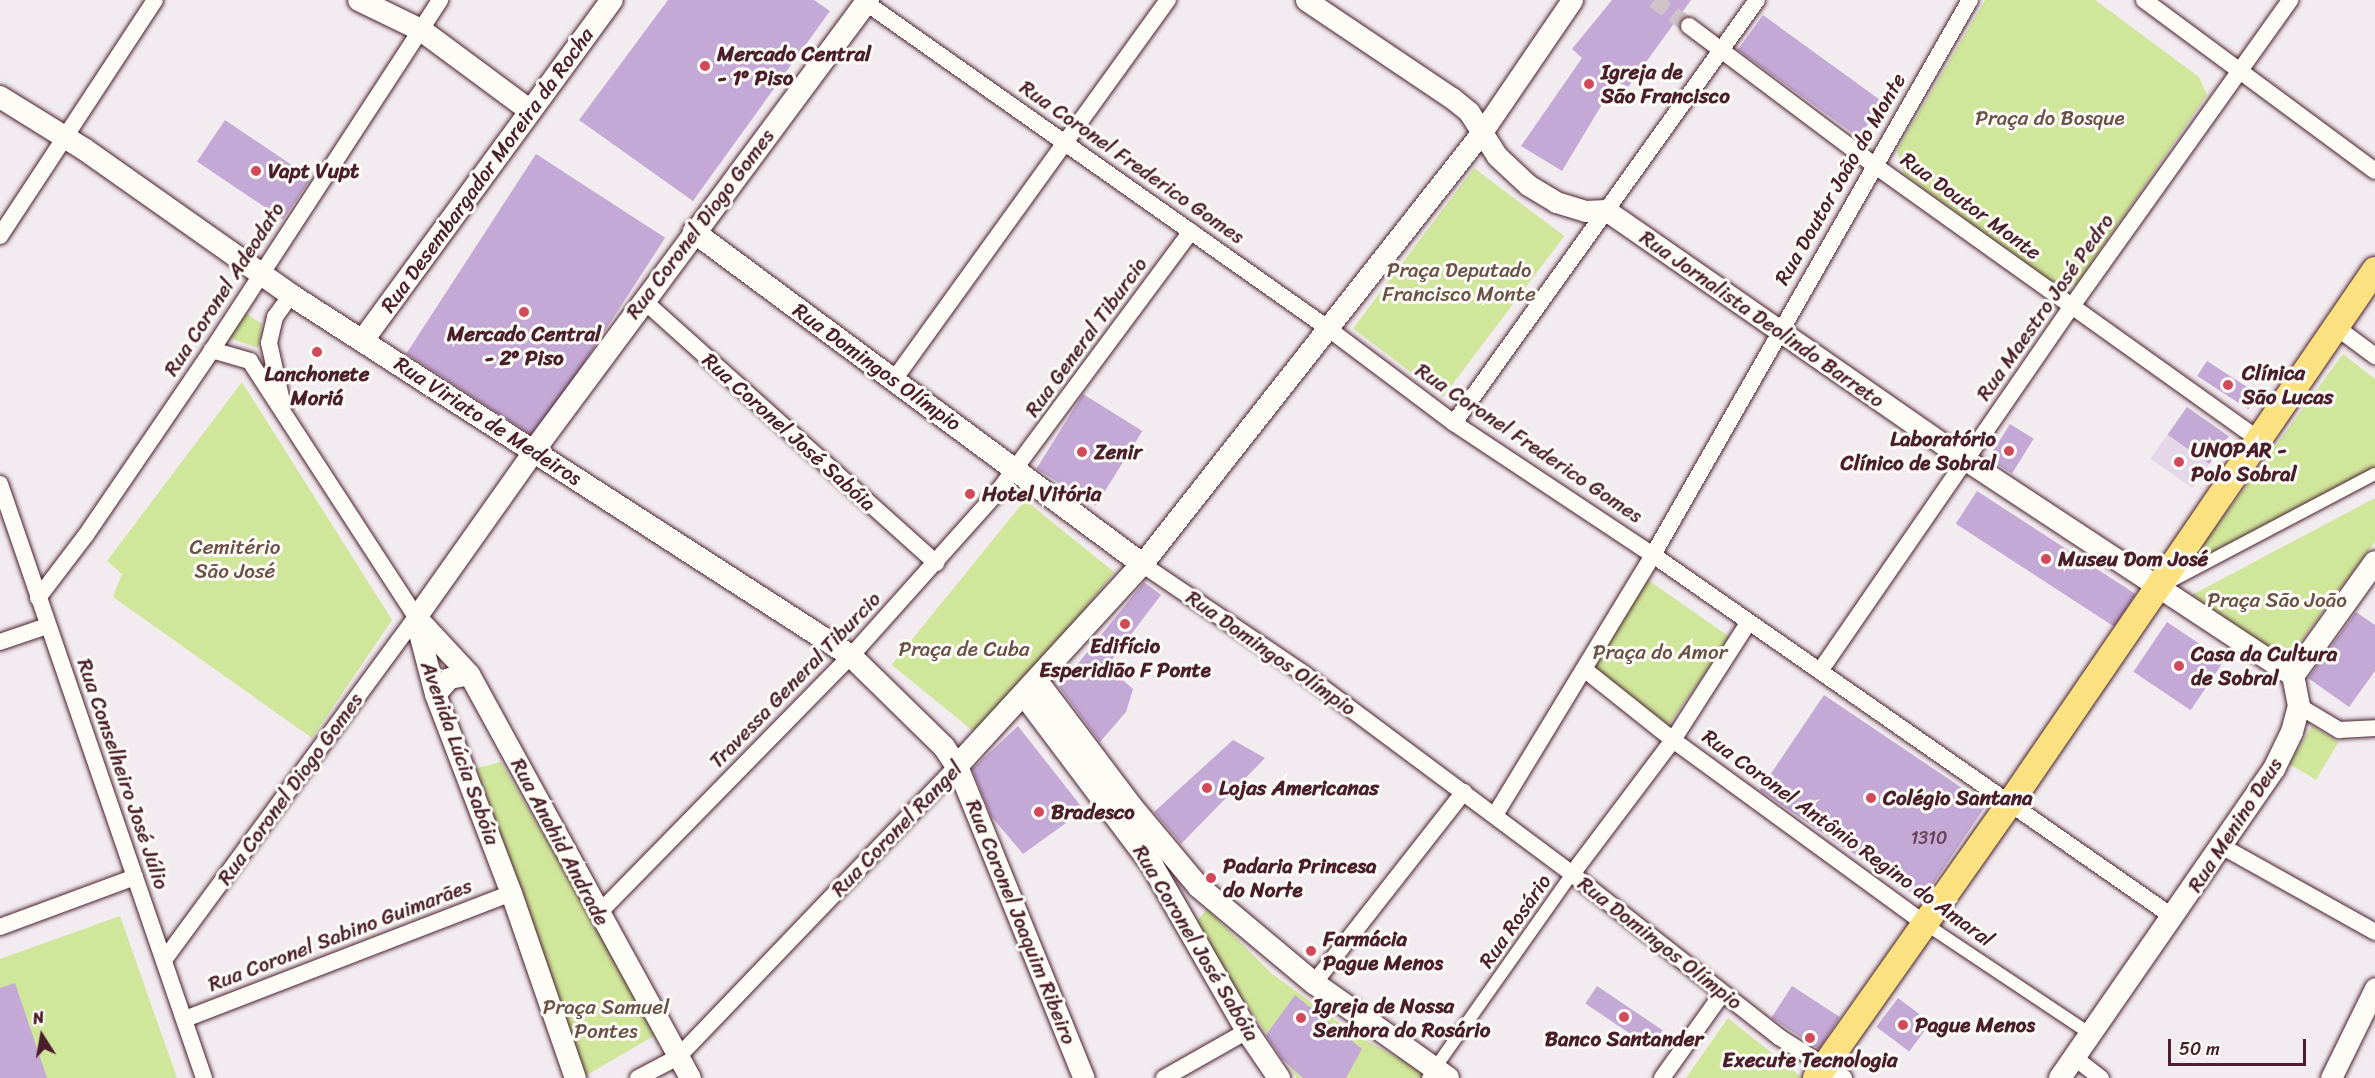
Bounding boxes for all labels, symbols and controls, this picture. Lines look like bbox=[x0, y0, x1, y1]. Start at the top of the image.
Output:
street label: Rua Desembargador Moreira da Rocha bbox=[375, 22, 599, 318]
place label: Mercado Central - 1º Piso bbox=[717, 41, 871, 91]
marker: Mercado Central - 1º Piso bbox=[698, 59, 712, 73]
place label: Igreja de São Francisco bbox=[1601, 59, 1730, 109]
street label: Rua Doutor João do Monte bbox=[1769, 68, 1911, 290]
street label: Rua Coronel Frederico Gomes bbox=[1014, 74, 1250, 250]
marker: Igreja de São Francisco bbox=[1582, 77, 1596, 91]
park label: Praça do Bosque bbox=[1975, 105, 2125, 131]
street label: Rua Coronel Diogo Gomes bbox=[620, 124, 780, 324]
street label: Rua Doutor Monte bbox=[1896, 147, 2046, 265]
place label: Vapt Vupt bbox=[268, 158, 358, 184]
marker: Vapt Vupt bbox=[249, 164, 263, 178]
street label: Rua Coronel Adeodato bbox=[158, 197, 290, 381]
street label: Rua Maestro José Pedro bbox=[1971, 209, 2119, 405]
street label: Rua Jornalista Deolindo Barreto bbox=[1635, 225, 1889, 413]
street label: Rua General Tiburcio bbox=[1019, 252, 1153, 422]
park label: Praça Deputado Francisco Monte bbox=[1382, 257, 1536, 307]
street label: Rua Domingos Olímpio bbox=[788, 298, 966, 436]
marker: Mercado Central - 2º Piso bbox=[517, 305, 531, 319]
place label: Mercado Central - 2º Piso bbox=[447, 321, 601, 371]
marker: Lanchonete Moriá bbox=[310, 345, 324, 359]
street label: Rua Coronel José Sabóia bbox=[697, 347, 881, 517]
street label: Rua Viriato de Medeiros bbox=[389, 351, 587, 491]
street label: Rua Coronel Frederico Gomes bbox=[1410, 357, 1648, 529]
place label: Clínica São Lucas bbox=[2242, 360, 2333, 410]
place label: Lanchonete Moriá bbox=[264, 361, 370, 411]
marker: Clínica São Lucas bbox=[2219, 376, 2237, 394]
place label: Laboratório Clínico de Sobral bbox=[1840, 426, 1996, 476]
place label: UNOPAR - Polo Sobral bbox=[2191, 437, 2297, 487]
place label: Zenir bbox=[1094, 439, 1142, 465]
marker: Laboratório Clínico de Sobral bbox=[2000, 442, 2018, 460]
marker: Zenir bbox=[1075, 445, 1089, 459]
marker: UNOPAR - Polo Sobral bbox=[2172, 455, 2186, 469]
place label: Hotel Vitória bbox=[982, 481, 1102, 507]
marker: Hotel Vitória bbox=[963, 487, 977, 501]
park label: Cemitério São José bbox=[190, 534, 280, 584]
place label: Museu Dom José bbox=[2058, 546, 2209, 572]
marker: Museu Dom José bbox=[2039, 552, 2053, 566]
street label: Rua Domingos Olímpio bbox=[1181, 585, 1361, 721]
street label: Travessa General Tiburcio bbox=[704, 586, 886, 774]
park label: Praça São João bbox=[2207, 587, 2347, 613]
marker: Edifício Esperidião F Ponte bbox=[1118, 617, 1132, 631]
place label: Edifício Esperidião F Ponte bbox=[1039, 633, 1211, 683]
park label: Praça de Cuba bbox=[898, 636, 1030, 662]
park label: Praça do Amor bbox=[1593, 639, 1727, 665]
place label: Casa da Cultura de Sobral bbox=[2191, 641, 2337, 691]
street label: Rua Conselheiro José Júlio bbox=[72, 655, 174, 893]
street label: Avenida Lúcia Sabóia bbox=[415, 658, 505, 848]
marker: Casa da Cultura de Sobral bbox=[2172, 659, 2186, 673]
street label: Rua Coronel Diogo Gomes bbox=[212, 688, 368, 890]
street label: Rua Coronel Antônio Regino do Amaral bbox=[1697, 724, 1999, 952]
street label: Rua Menino Deus bbox=[2182, 753, 2288, 897]
street label: Rua Anahid Andrade bbox=[505, 754, 615, 930]
street label: Rua Coronel Rangel bbox=[826, 756, 968, 902]
place label: Lojas Americanas bbox=[1219, 775, 1380, 801]
marker: Lojas Americanas bbox=[1200, 781, 1214, 795]
place label: Colégio Santana bbox=[1883, 785, 2033, 811]
marker: Colégio Santana bbox=[1864, 791, 1878, 805]
street label: Rua Coronel Joaquim Ribeiro bbox=[960, 796, 1082, 1048]
place label: Bradesco bbox=[1051, 799, 1135, 825]
marker: Bradesco bbox=[1032, 805, 1046, 819]
house number: 1310 bbox=[1911, 827, 1947, 849]
street label: Rua Coronel José Sabóia bbox=[1127, 840, 1265, 1046]
place label: Padaria Princesa do Norte bbox=[1223, 853, 1378, 903]
street label: Rua Rosário bbox=[1474, 869, 1556, 973]
marker: Padaria Princesa do Norte bbox=[1204, 871, 1218, 885]
street label: Rua Domingos Olímpio bbox=[1573, 871, 1747, 1015]
street label: Rua Coronel Sabino Guimarães bbox=[205, 873, 475, 997]
place label: Farmácia Pague Menos bbox=[1323, 926, 1443, 976]
marker: Farmácia Pague Menos bbox=[1304, 944, 1318, 958]
place label: Igreja de Nossa Senhora do Rosário bbox=[1313, 993, 1490, 1043]
park label: Praça Samuel Pontes bbox=[543, 994, 669, 1044]
text: N bbox=[30, 1003, 47, 1033]
north arrow bbox=[12, 1006, 72, 1066]
marker: Banco Santander bbox=[1617, 1010, 1631, 1024]
marker: Igreja de Nossa Senhora do Rosário bbox=[1294, 1011, 1308, 1025]
place label: Pague Menos bbox=[1915, 1012, 2035, 1038]
marker: Pague Menos bbox=[1896, 1018, 1910, 1032]
place label: Banco Santander bbox=[1545, 1026, 1703, 1052]
scale bar bbox=[2171, 1027, 2309, 1065]
marker: Execute Tecnologia bbox=[1803, 1031, 1817, 1045]
text: 50 m bbox=[2179, 1033, 2220, 1065]
place label: Execute Tecnologia bbox=[1722, 1047, 1898, 1073]

